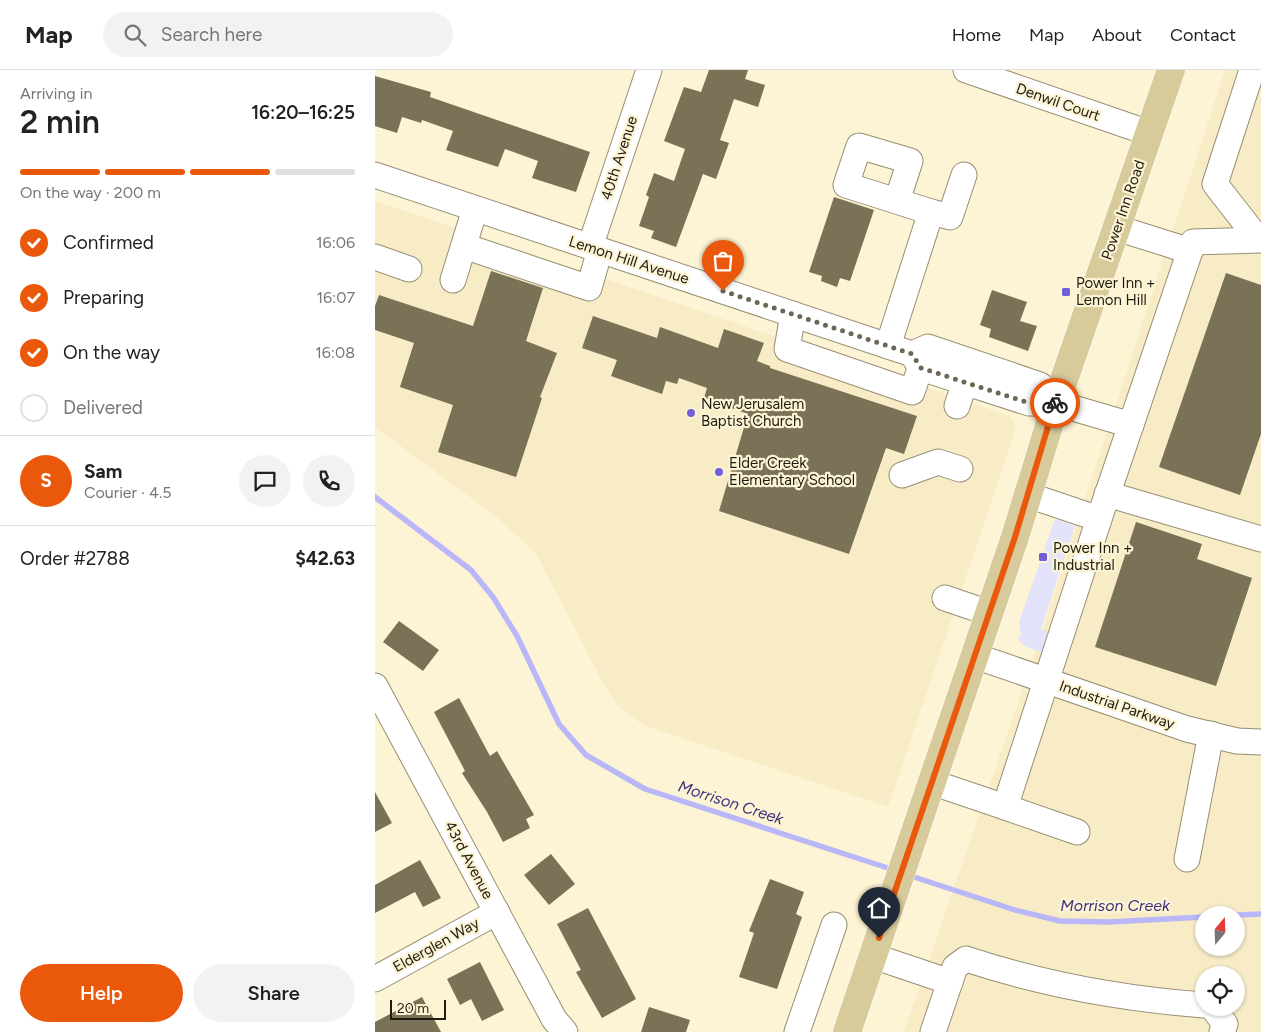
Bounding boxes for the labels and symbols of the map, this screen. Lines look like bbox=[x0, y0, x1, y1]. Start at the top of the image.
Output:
street label: Denwil Court bbox=[1014, 79, 1103, 125]
street label: 40th Avenue bbox=[597, 114, 641, 202]
street label: Power Inn Road bbox=[1097, 158, 1149, 262]
street label: Lemon Hill Avenue bbox=[567, 232, 691, 288]
pin bbox=[702, 240, 744, 291]
place label: Power Inn + Lemon Hill bbox=[1076, 274, 1155, 309]
marker: Power Inn + Lemon Hill bbox=[1060, 286, 1072, 298]
courier bbox=[1030, 378, 1080, 428]
place label: New Jerusalem Baptist Church bbox=[701, 395, 804, 430]
marker: New Jerusalem Baptist Church bbox=[685, 407, 697, 419]
place label: Elder Creek Elementary School bbox=[729, 454, 855, 489]
marker: Elder Creek Elementary School bbox=[713, 466, 725, 478]
place label: Power Inn + Industrial bbox=[1053, 539, 1132, 574]
marker: Power Inn + Industrial bbox=[1037, 551, 1049, 563]
street label: Industrial Parkway bbox=[1057, 677, 1177, 733]
water label: Morrison Creek bbox=[676, 777, 787, 829]
street label: 43rd Avenue bbox=[441, 818, 497, 902]
pin bbox=[858, 887, 900, 938]
water label: Morrison Creek bbox=[1060, 896, 1171, 915]
north arrow bbox=[1195, 906, 1245, 956]
street label: Elderglen Way bbox=[390, 914, 482, 976]
scale bar bbox=[390, 997, 446, 1020]

